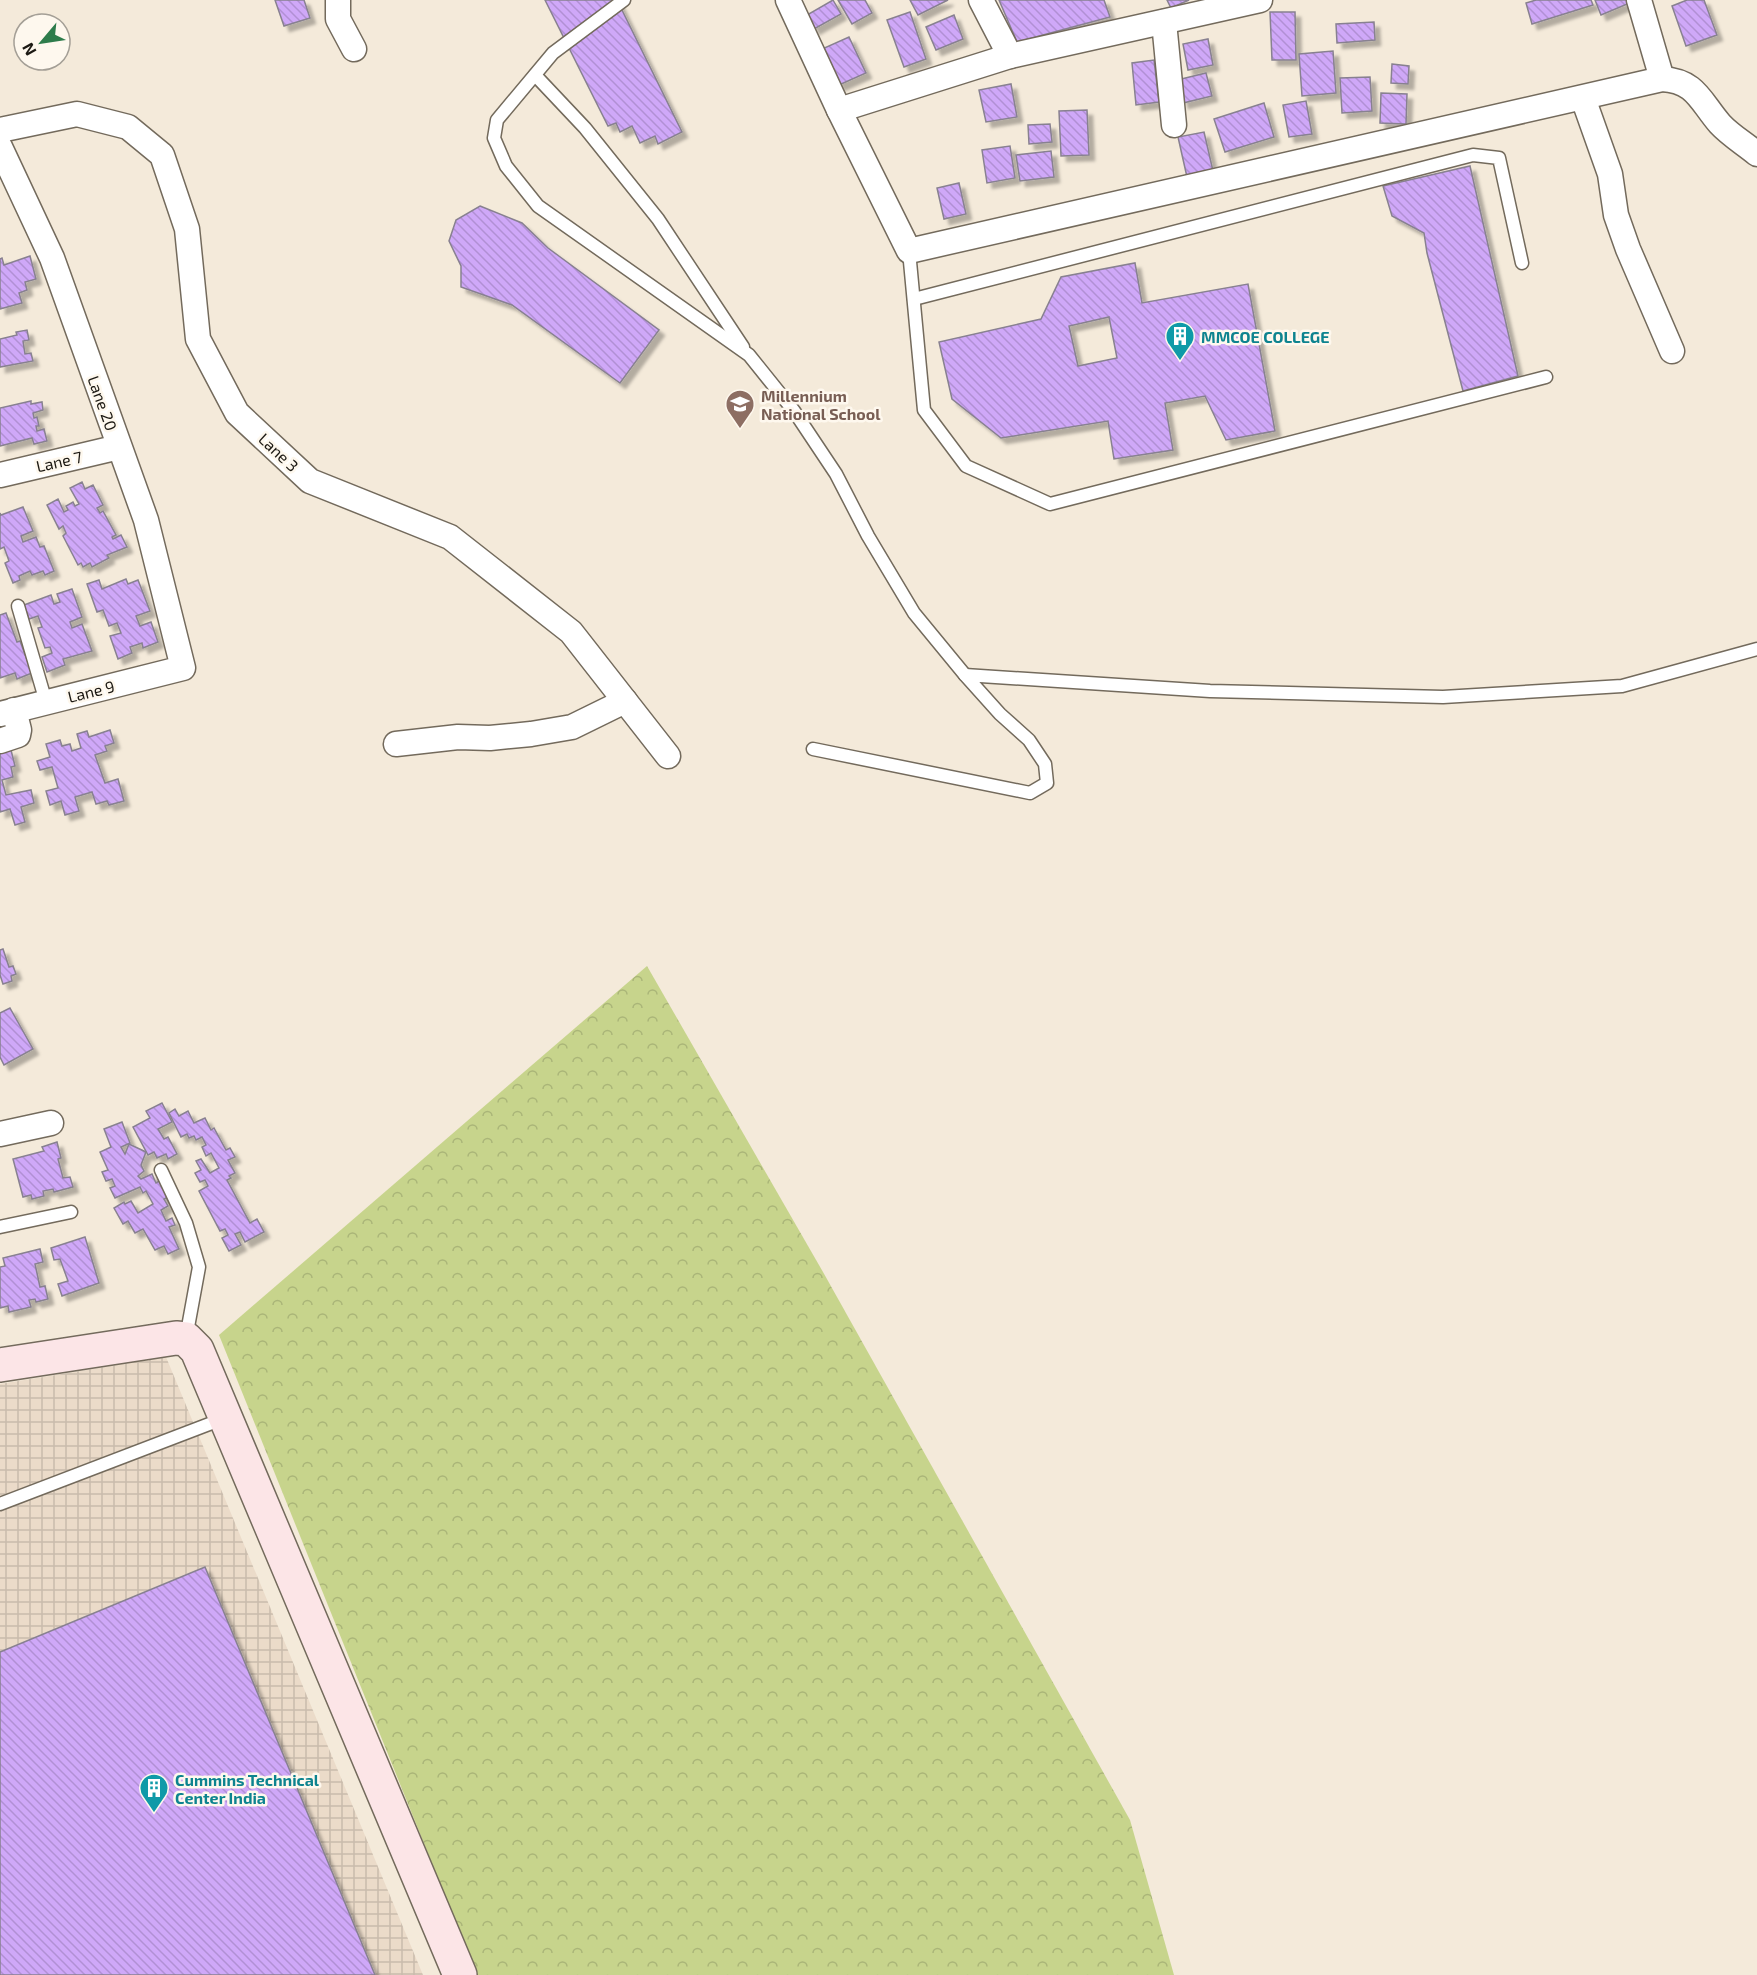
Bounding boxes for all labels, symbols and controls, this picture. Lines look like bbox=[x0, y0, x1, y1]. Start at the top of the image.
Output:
north arrow bbox=[12, 12, 72, 72]
text: N bbox=[17, 40, 40, 59]
building icon: MMCOE COLLEGE bbox=[1164, 320, 1196, 362]
place label: MMCOE COLLEGE bbox=[1201, 327, 1329, 346]
street label: Lane 20 bbox=[84, 373, 122, 433]
place label: Millennium National School bbox=[761, 386, 881, 423]
school or university icon: Millennium National School bbox=[724, 388, 756, 430]
street label: Lane 3 bbox=[255, 429, 303, 475]
street label: Lane 7 bbox=[34, 446, 84, 476]
street label: Lane 9 bbox=[66, 676, 116, 706]
place label: Cummins Technical Center India bbox=[175, 1770, 320, 1807]
building icon: Cummins Technical Center India bbox=[138, 1772, 170, 1814]

